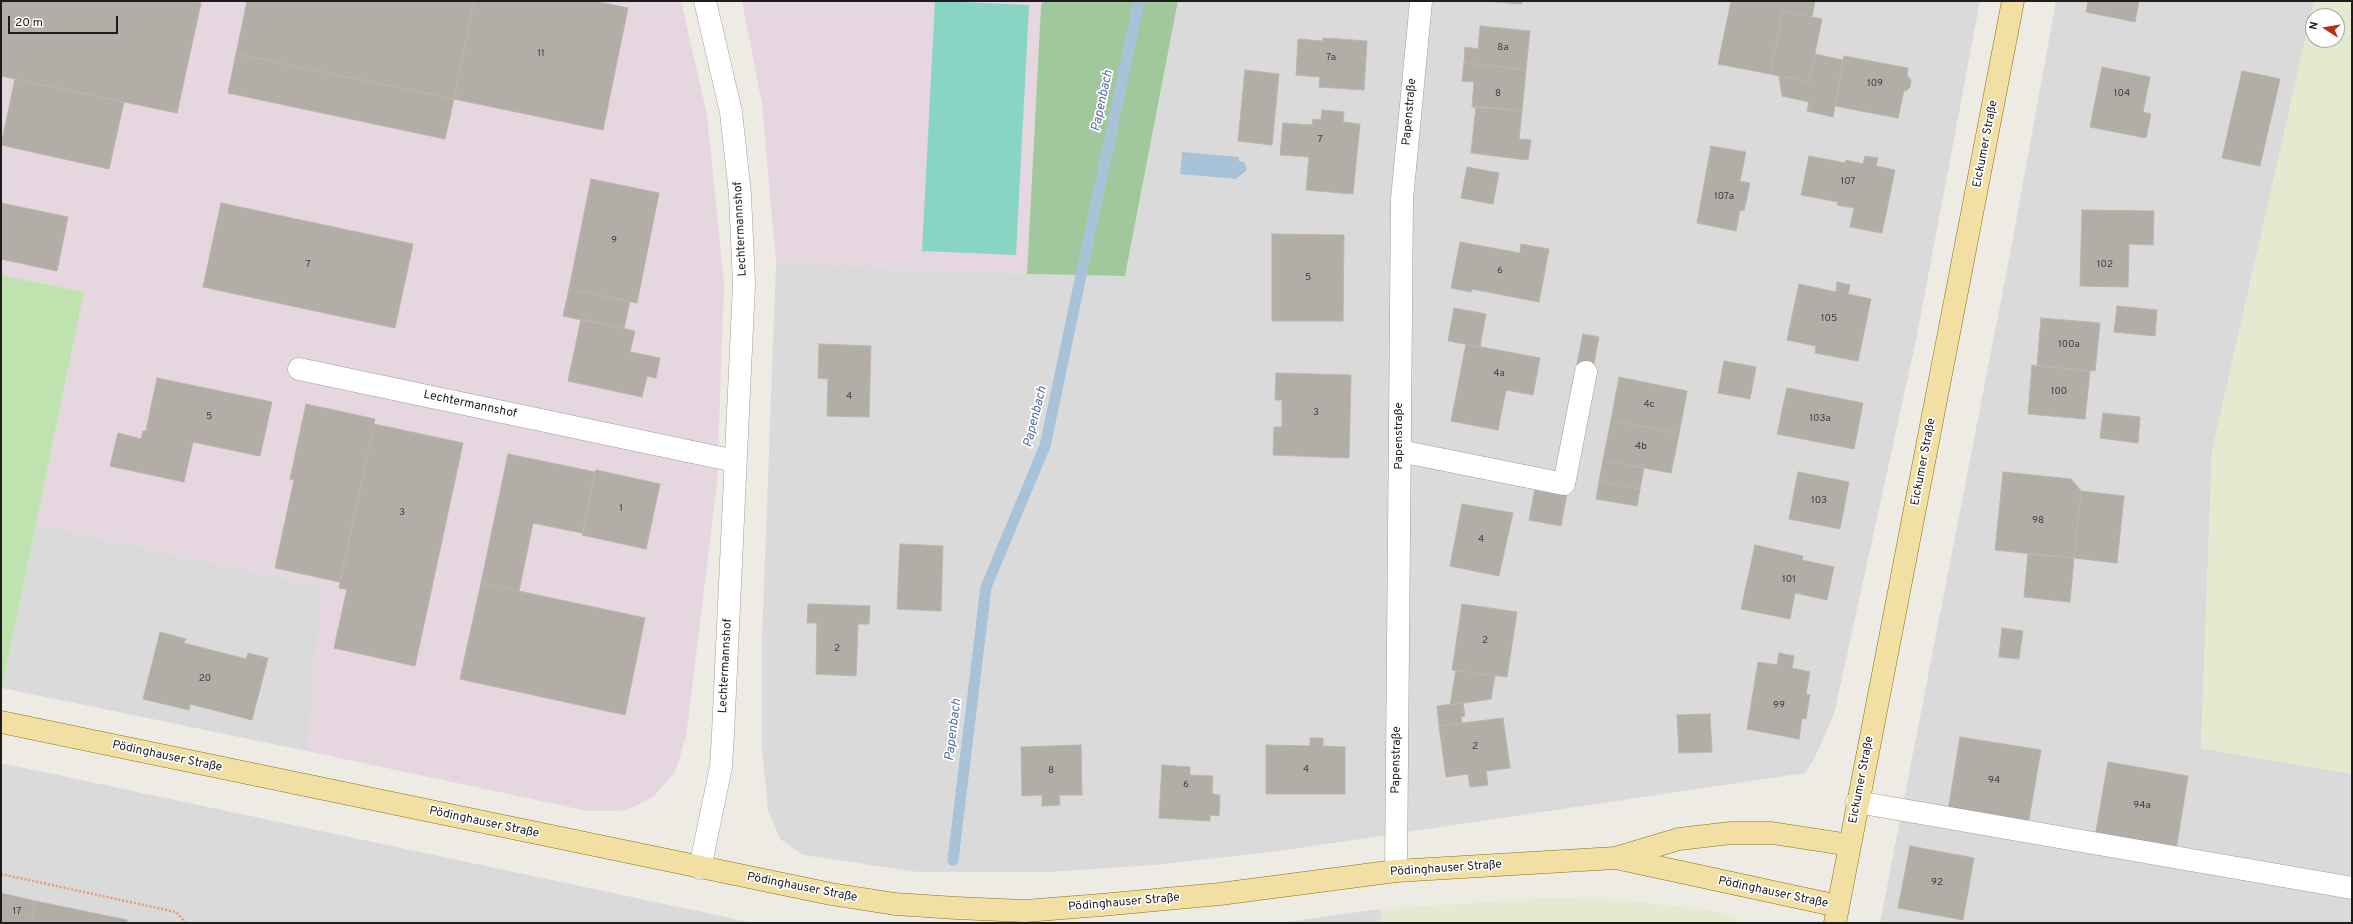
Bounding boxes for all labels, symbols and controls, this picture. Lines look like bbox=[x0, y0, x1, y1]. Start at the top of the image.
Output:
scale bar bbox=[10, 8, 120, 34]
north arrow bbox=[2305, 8, 2345, 48]
text: 20 m bbox=[15, 15, 43, 31]
text: N bbox=[2307, 20, 2322, 31]
house number: 8a bbox=[1497, 42, 1509, 54]
house number: 11 bbox=[537, 48, 545, 60]
house number: 7a bbox=[1326, 52, 1336, 64]
water label: Papenbach bbox=[1089, 69, 1117, 133]
street label: Papenstraße bbox=[1400, 78, 1420, 146]
house number: 109 bbox=[1867, 78, 1883, 90]
house number: 8 bbox=[1495, 88, 1501, 100]
house number: 104 bbox=[2114, 88, 2130, 100]
street label: Eickumer Straße bbox=[1970, 99, 2002, 189]
house number: 7 bbox=[1317, 134, 1323, 146]
house number: 107 bbox=[1840, 176, 1856, 188]
street label: Lechtermannshof bbox=[731, 181, 751, 277]
house number: 107a bbox=[1714, 191, 1734, 203]
house number: 9 bbox=[611, 235, 617, 247]
house number: 7 bbox=[305, 259, 311, 271]
house number: 102 bbox=[2097, 259, 2113, 271]
house number: 6 bbox=[1497, 265, 1503, 277]
house number: 5 bbox=[1305, 272, 1311, 284]
house number: 105 bbox=[1821, 313, 1837, 325]
house number: 100a bbox=[2058, 339, 2080, 351]
house number: 4a bbox=[1493, 368, 1505, 380]
water label: Papenbach bbox=[1021, 385, 1051, 449]
house number: 100 bbox=[2051, 386, 2067, 398]
street label: Lechtermannshof bbox=[422, 388, 518, 422]
house number: 4 bbox=[846, 391, 852, 403]
house number: 4c bbox=[1643, 399, 1655, 411]
street label: Papenstraße bbox=[1393, 402, 1407, 470]
house number: 3 bbox=[1313, 407, 1319, 419]
house number: 5 bbox=[206, 411, 212, 423]
house number: 103a bbox=[1809, 413, 1831, 425]
street label: Eickumer Straße bbox=[1908, 417, 1940, 507]
house number: 4b bbox=[1635, 441, 1647, 453]
house number: 103 bbox=[1811, 495, 1827, 507]
house number: 1 bbox=[619, 503, 623, 515]
house number: 3 bbox=[399, 507, 405, 519]
house number: 98 bbox=[2032, 515, 2044, 527]
house number: 4 bbox=[1478, 534, 1484, 546]
house number: 101 bbox=[1782, 574, 1796, 586]
street label: Lechtermannshof bbox=[716, 618, 736, 714]
house number: 2 bbox=[1482, 635, 1488, 647]
house number: 2 bbox=[834, 643, 840, 655]
house number: 20 bbox=[199, 673, 211, 685]
water label: Papenbach bbox=[942, 698, 966, 762]
house number: 99 bbox=[1773, 700, 1785, 712]
street label: Papenstraße bbox=[1389, 726, 1405, 794]
street label: Eickumer Straße bbox=[1846, 735, 1878, 825]
street label: Pödinghauser Straße bbox=[111, 738, 223, 776]
house number: 2 bbox=[1472, 741, 1478, 753]
house number: 4 bbox=[1303, 764, 1309, 776]
house number: 8 bbox=[1048, 765, 1054, 777]
house number: 94 bbox=[1988, 775, 2000, 787]
house number: 6 bbox=[1183, 779, 1189, 791]
house number: 94a bbox=[2133, 800, 2151, 812]
street label: Pödinghauser Straße bbox=[428, 804, 540, 842]
street label: Pödinghauser Straße bbox=[1390, 858, 1502, 880]
street label: Pödinghauser Straße bbox=[746, 870, 858, 906]
street label: Pödinghauser Straße bbox=[1717, 874, 1829, 912]
house number: 92 bbox=[1931, 877, 1943, 889]
street label: Pödinghauser Straße bbox=[1068, 891, 1180, 915]
house number: 17 bbox=[13, 906, 21, 918]

